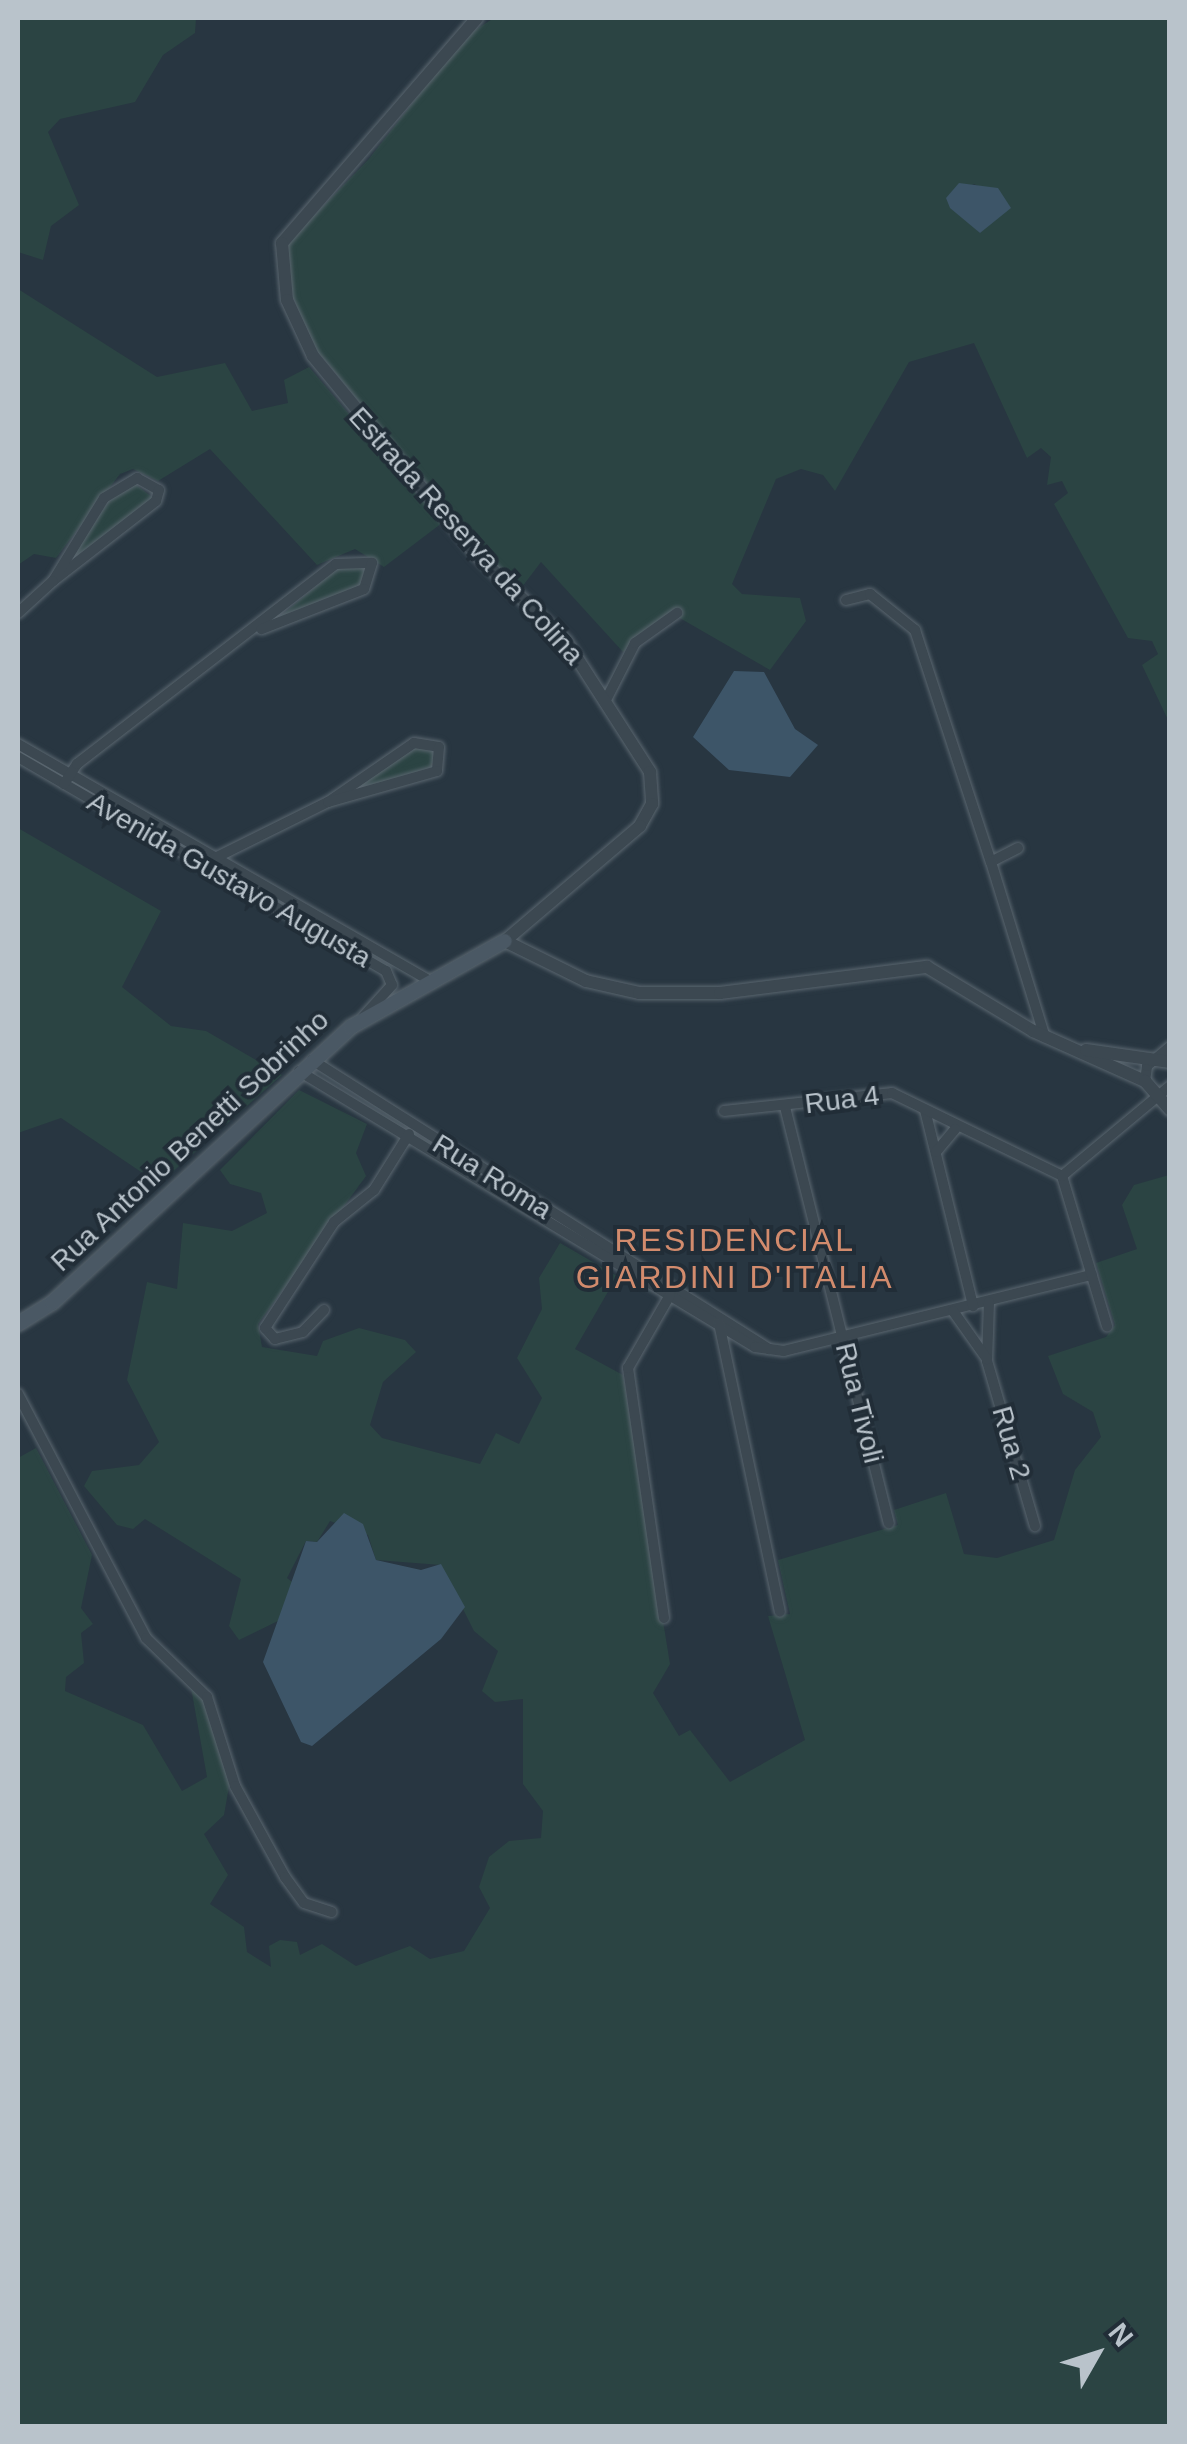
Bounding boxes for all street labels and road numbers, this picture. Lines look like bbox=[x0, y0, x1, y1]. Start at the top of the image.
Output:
street label: Estrada Reserva da Colina bbox=[342, 400, 590, 672]
street label: Avenida Gustavo Augusta bbox=[81, 785, 377, 975]
street label: Rua Antonio Benetti Sobrinho bbox=[44, 1003, 336, 1279]
street label: Rua 4 bbox=[803, 1079, 881, 1121]
street label: Rua Roma bbox=[426, 1127, 558, 1227]
street label: Rua Tivoli bbox=[828, 1339, 890, 1467]
street label: Rua 2 bbox=[985, 1402, 1037, 1484]

